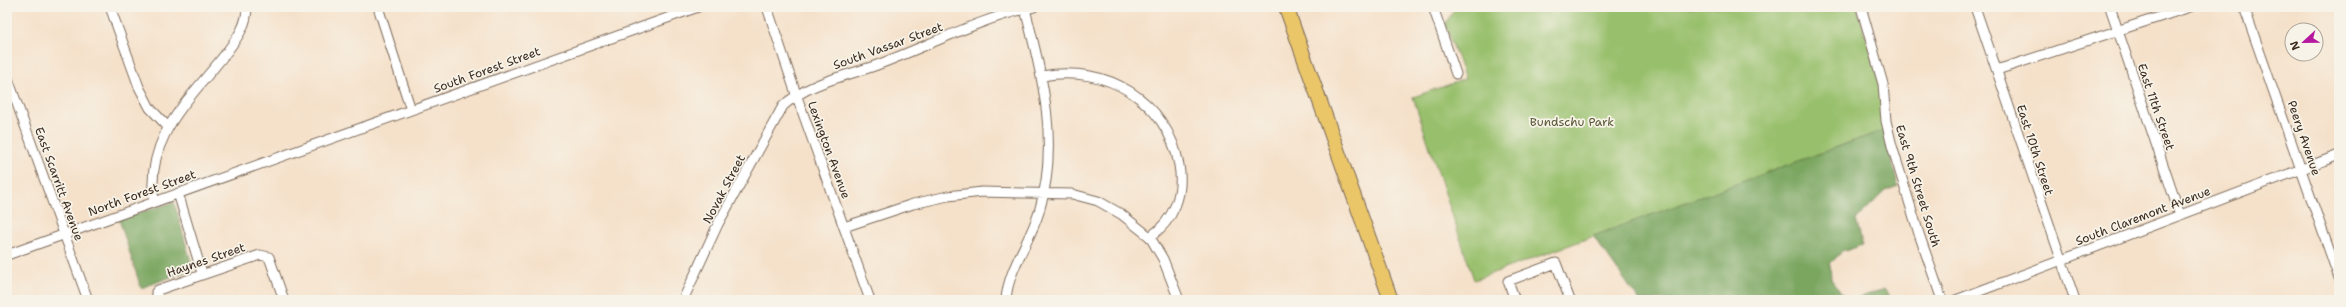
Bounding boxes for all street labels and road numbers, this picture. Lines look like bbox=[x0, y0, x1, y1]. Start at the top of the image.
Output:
street label: South Vassar Street bbox=[831, 19, 945, 73]
street label: South Forest Street bbox=[431, 43, 543, 97]
street label: East 11th Street bbox=[2134, 61, 2178, 153]
street label: Peery Avenue bbox=[2284, 98, 2324, 178]
street label: Lexington Avenue bbox=[804, 99, 854, 201]
street label: East 10th Street bbox=[2013, 102, 2057, 198]
street label: East 9th Street South bbox=[1892, 123, 1944, 249]
street label: East Scarritt Avenue bbox=[31, 125, 87, 243]
street label: Novak Street bbox=[699, 152, 749, 226]
street label: North Forest Street bbox=[86, 166, 198, 220]
street label: South Claremont Avenue bbox=[2073, 183, 2213, 249]
street label: Haynes Street bbox=[165, 239, 247, 281]

